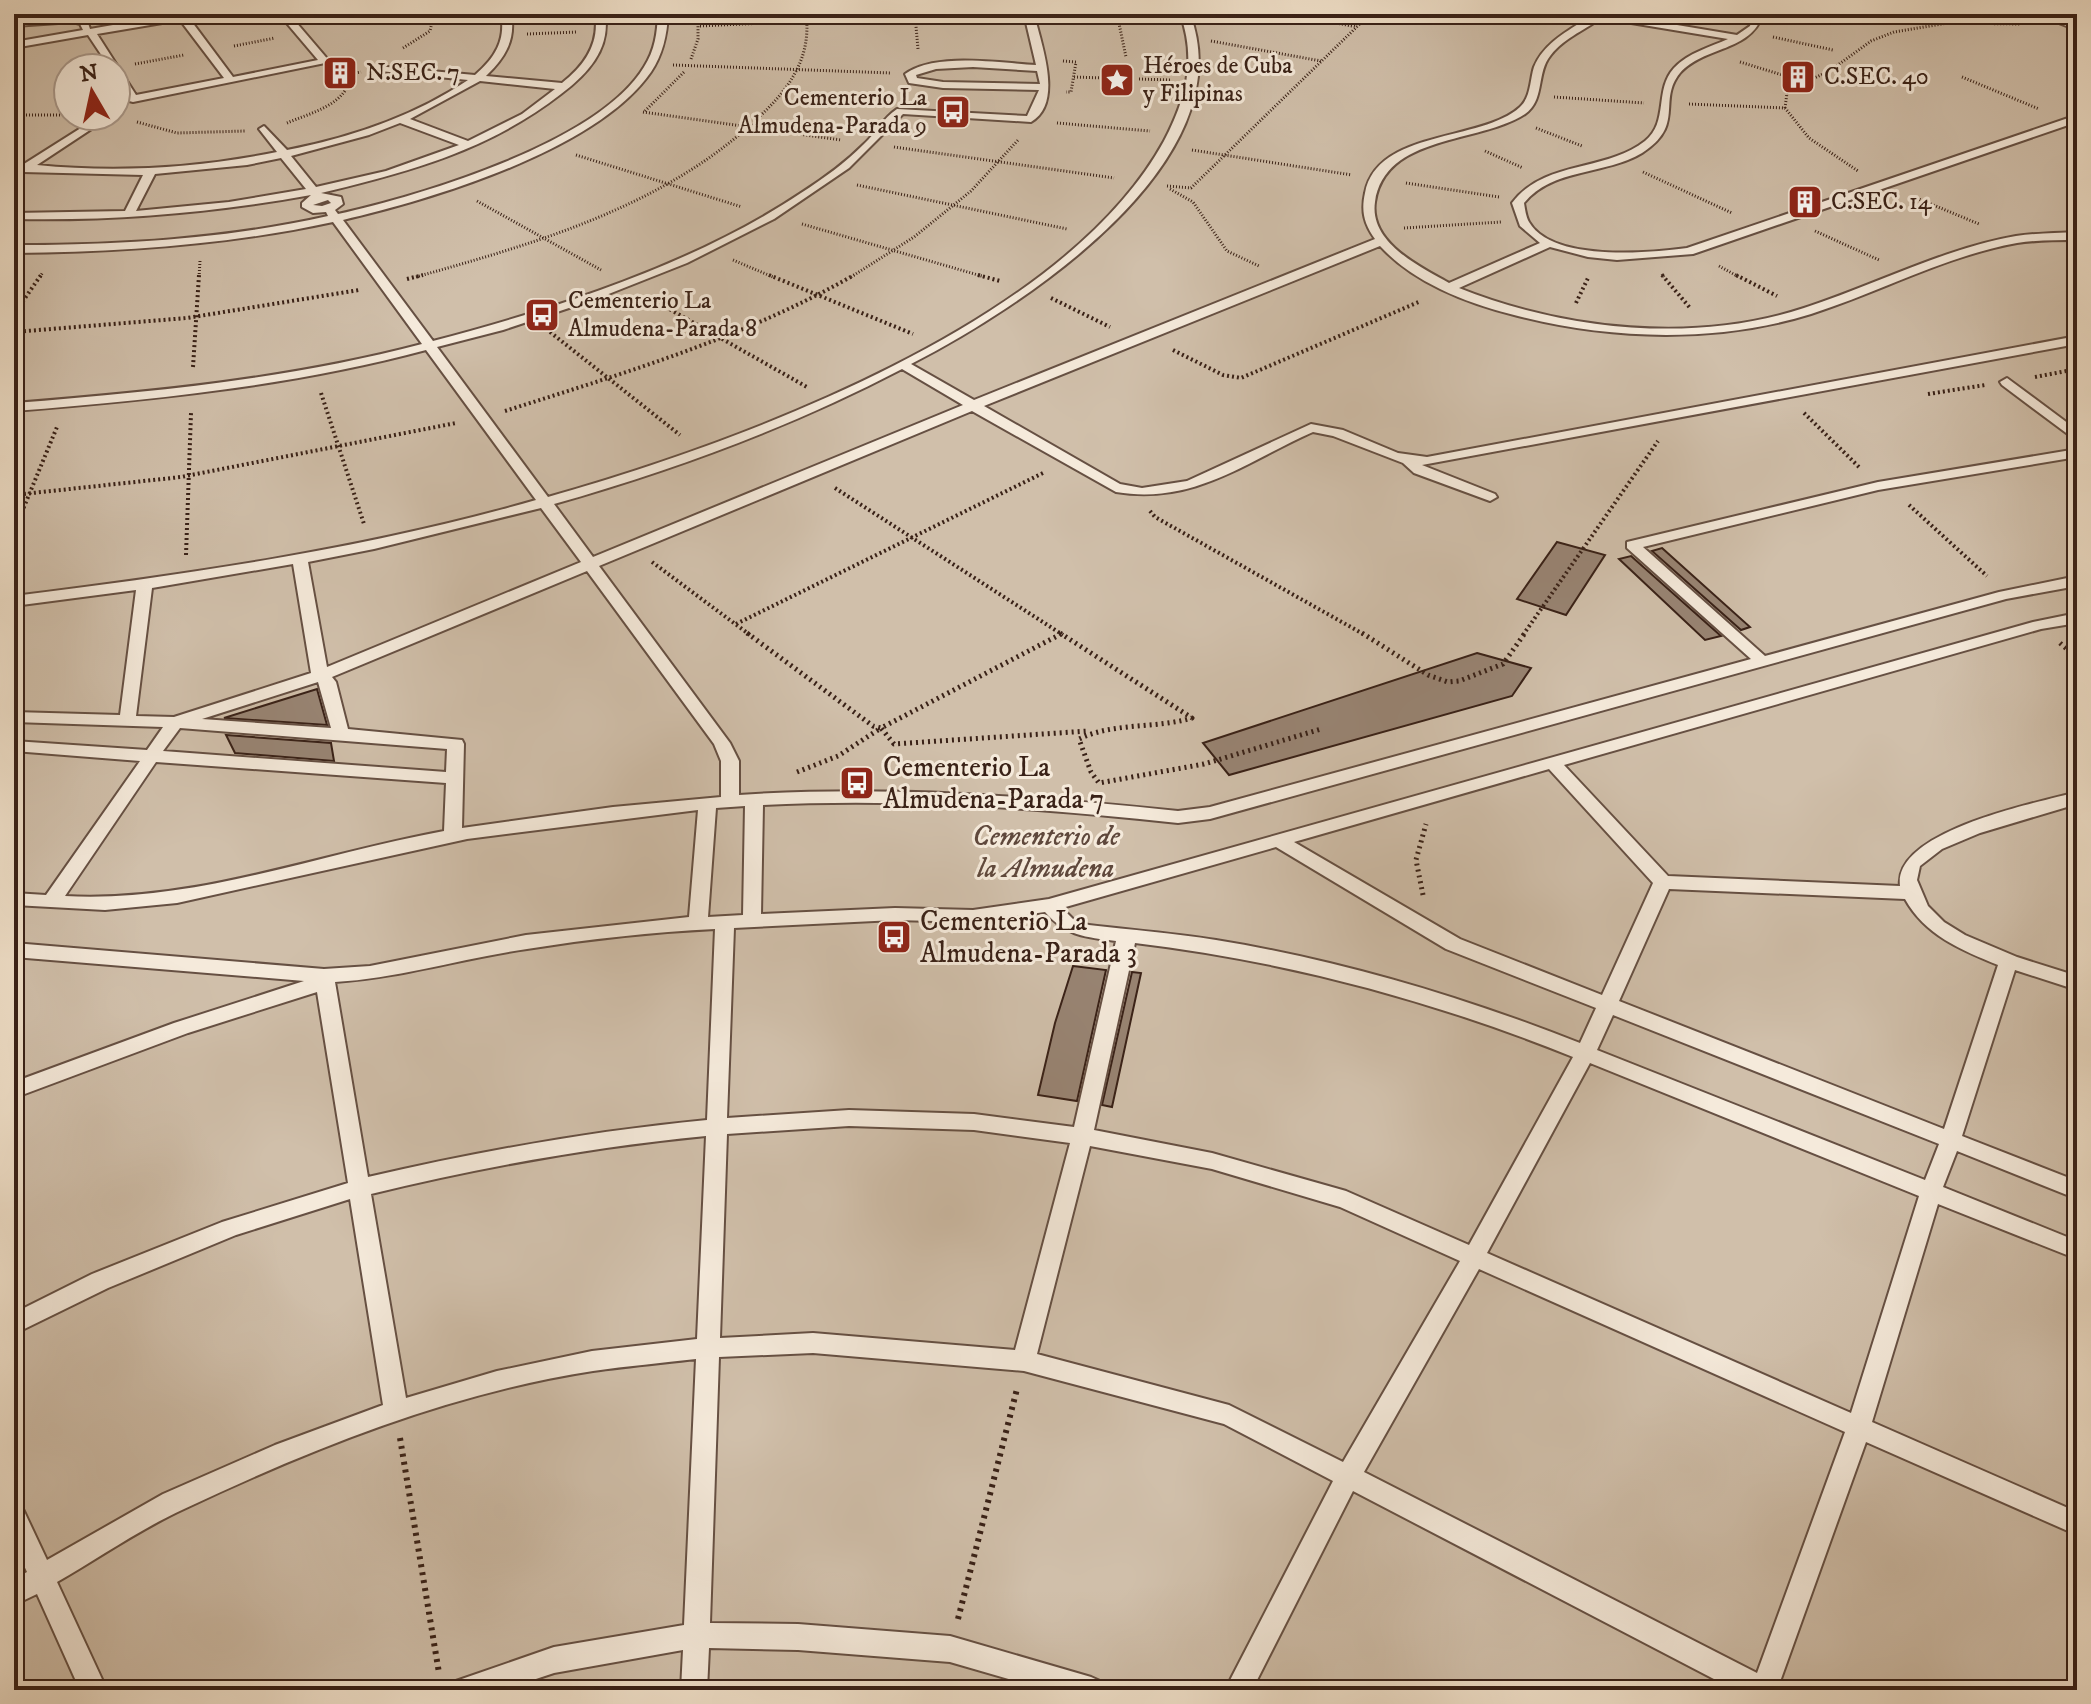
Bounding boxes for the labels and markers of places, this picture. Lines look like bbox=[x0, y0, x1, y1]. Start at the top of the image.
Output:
place label: Héroes de Cuba y Filipinas bbox=[1143, 51, 1293, 109]
building icon: N.SEC. 7 bbox=[321, 54, 359, 92]
place label: N.SEC. 7 bbox=[366, 58, 460, 88]
building icon: C.SEC. 40 bbox=[1779, 58, 1817, 96]
place icon: Héroes de Cuba y Filipinas bbox=[1098, 61, 1136, 99]
place label: C.SEC. 40 bbox=[1824, 62, 1929, 92]
place label: Cementerio La Almudena-Parada 9 bbox=[738, 83, 928, 141]
bus stop icon: Cementerio La Almudena-Parada 9 bbox=[934, 93, 972, 131]
building icon: C.SEC. 14 bbox=[1786, 183, 1824, 221]
place label: C.SEC. 14 bbox=[1831, 187, 1933, 217]
place label: Cementerio La Almudena-Parada 8 bbox=[568, 286, 757, 344]
bus stop icon: Cementerio La Almudena-Parada 8 bbox=[523, 296, 561, 334]
place label: Cementerio La Almudena-Parada 7 bbox=[883, 750, 1104, 817]
bus stop icon: Cementerio La Almudena-Parada 7 bbox=[838, 764, 876, 802]
place label: Cementerio La Almudena-Parada 3 bbox=[920, 904, 1137, 971]
bus stop icon: Cementerio La Almudena-Parada 3 bbox=[875, 918, 913, 956]

